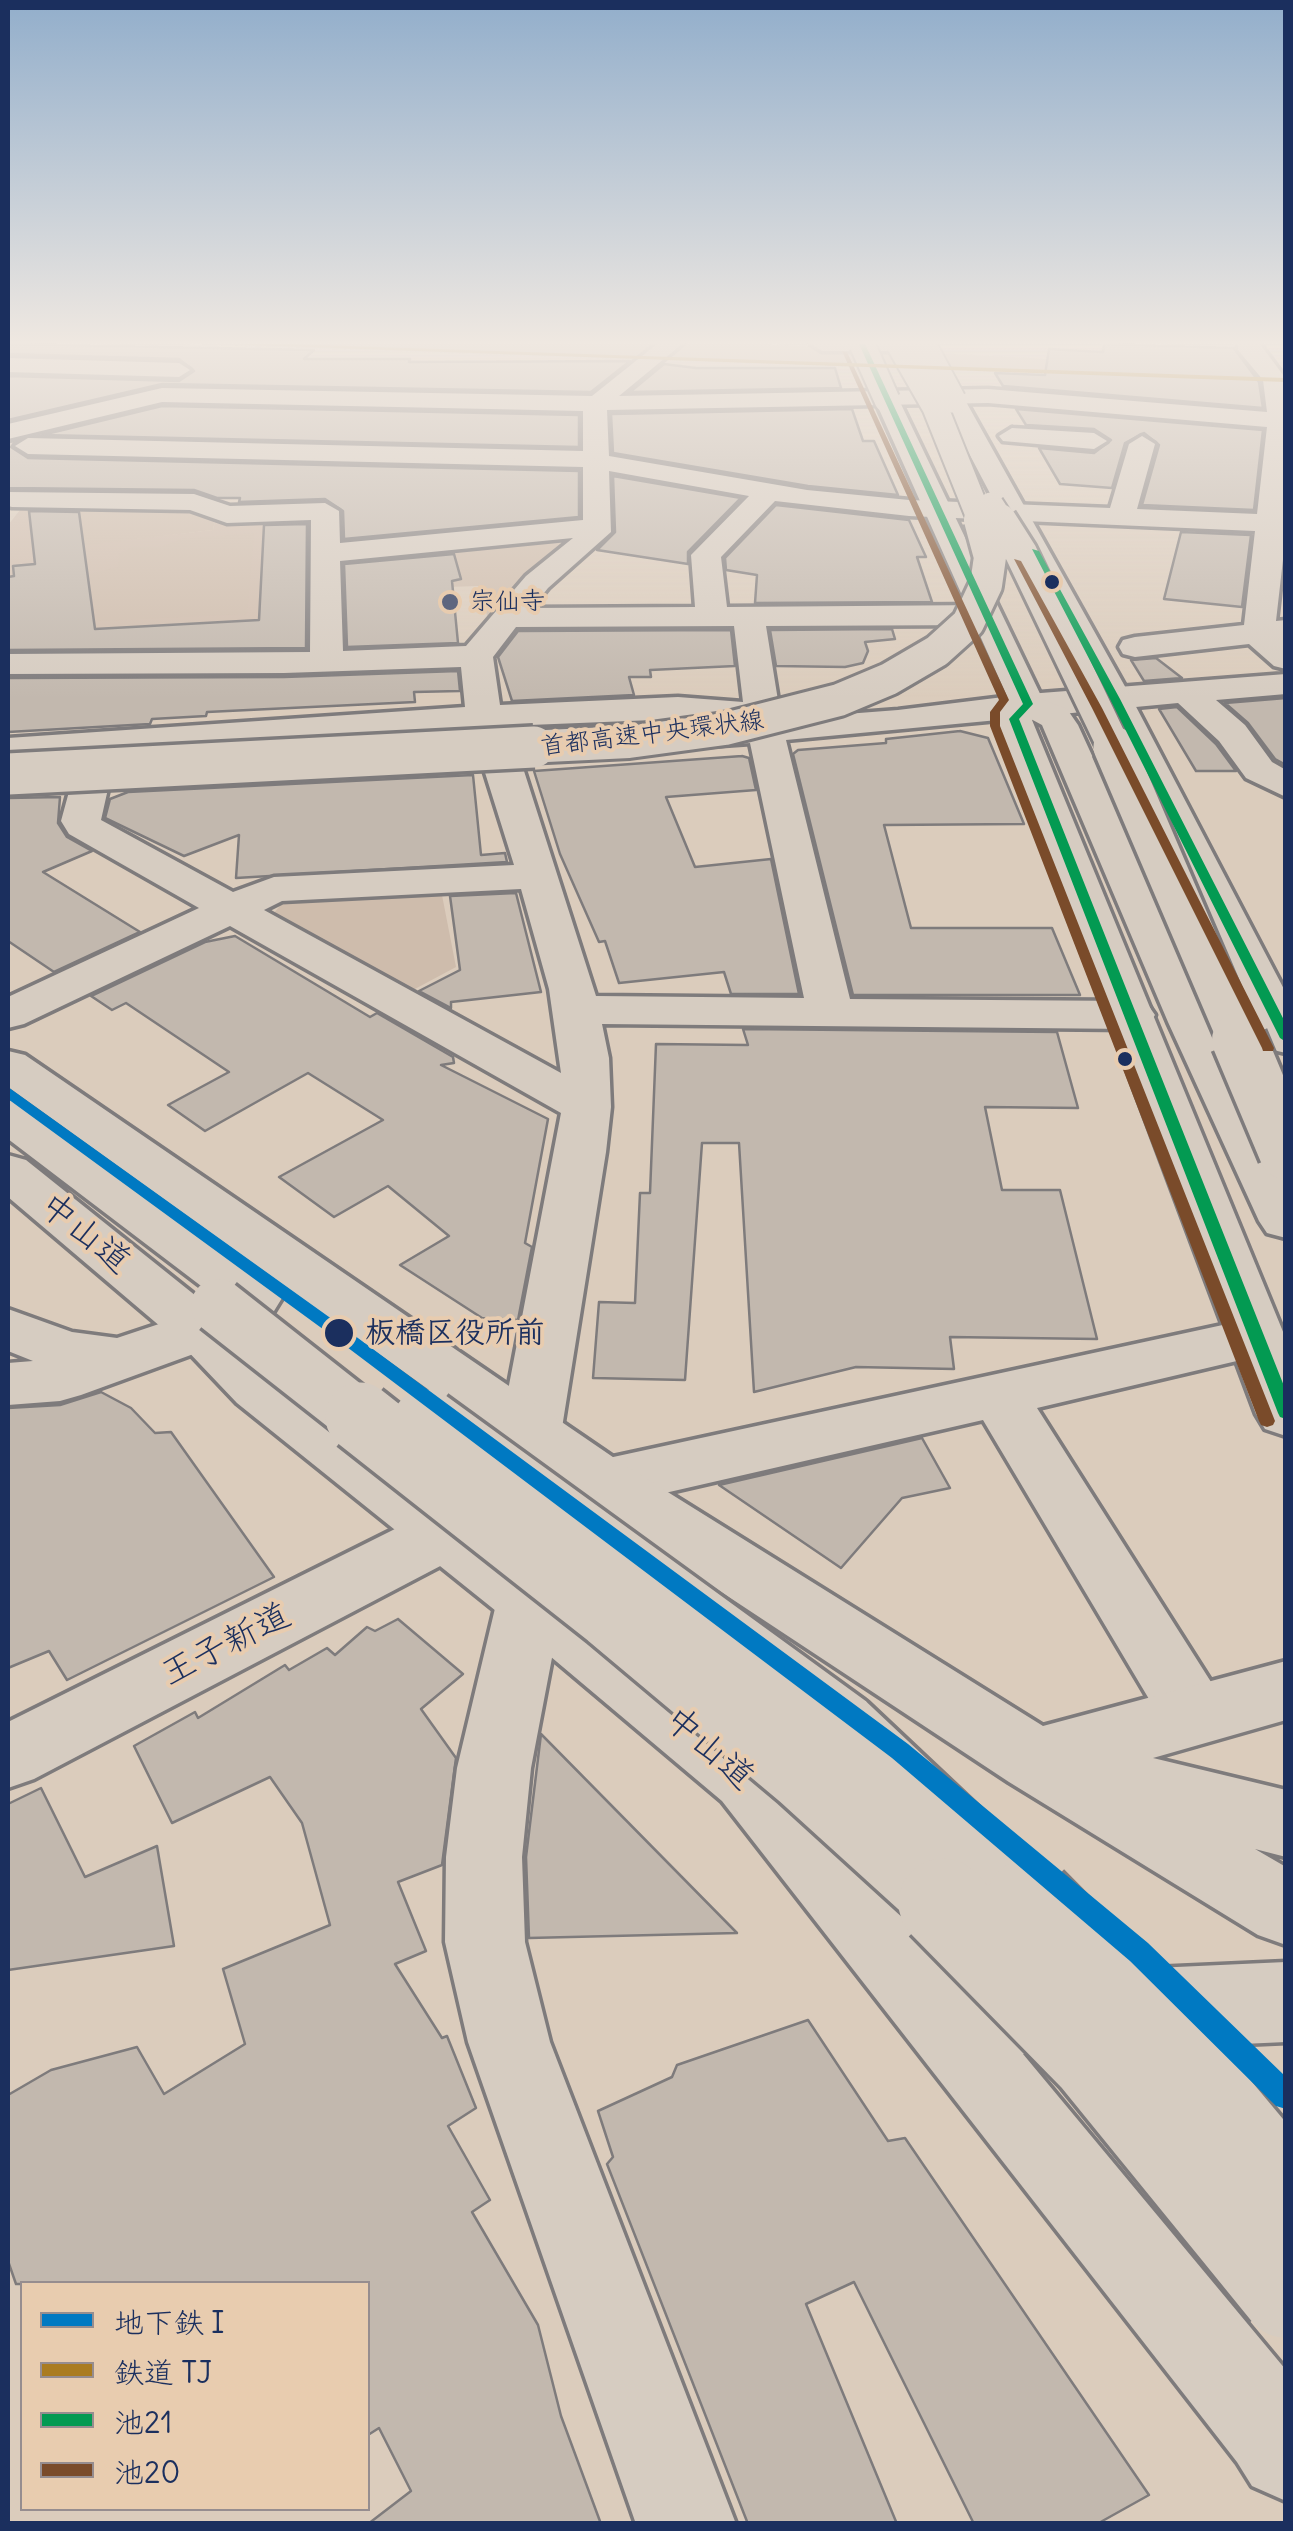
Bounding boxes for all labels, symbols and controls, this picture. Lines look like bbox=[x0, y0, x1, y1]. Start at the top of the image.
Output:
unlabelled marker bbox=[1042, 572, 1062, 592]
place label: 宗仙寺 bbox=[470, 587, 545, 617]
marker: 宗仙寺 bbox=[439, 591, 461, 613]
street label: 首都高速中央環状線 bbox=[539, 705, 765, 763]
unlabelled marker bbox=[1115, 1049, 1135, 1069]
street label: 中山道 bbox=[31, 1185, 139, 1283]
place label: 板橋区役所前 bbox=[365, 1315, 545, 1351]
marker: 板橋区役所前 bbox=[322, 1316, 356, 1350]
street label: 王子新道 bbox=[154, 1595, 298, 1695]
street label: 中山道 bbox=[656, 1699, 762, 1799]
legend bbox=[20, 2281, 370, 2511]
text: 地下鉄 I bbox=[114, 2303, 224, 2341]
text: 鉄道 TJ bbox=[114, 2353, 212, 2391]
text: 池21 bbox=[114, 2403, 172, 2441]
text: 池20 bbox=[114, 2453, 180, 2491]

